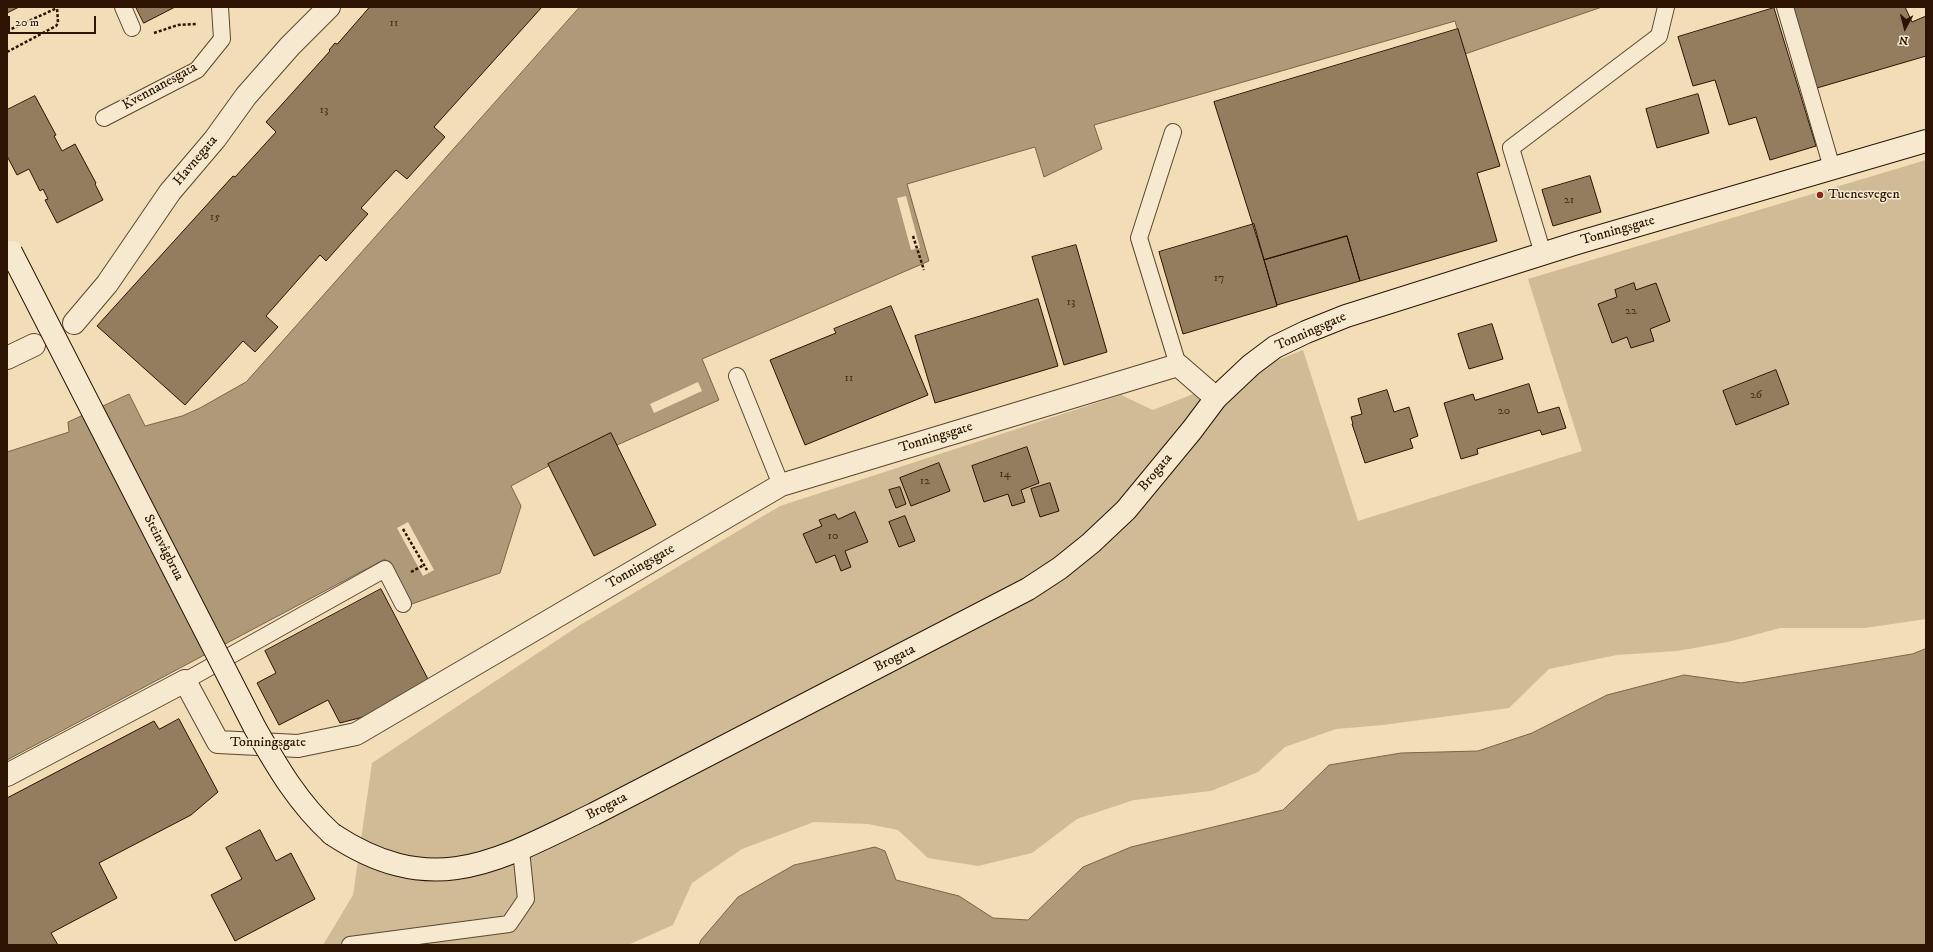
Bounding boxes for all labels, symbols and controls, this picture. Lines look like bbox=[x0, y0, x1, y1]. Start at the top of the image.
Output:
scale bar bbox=[10, 8, 98, 34]
north arrow bbox=[1885, 8, 1925, 48]
text: 20 m bbox=[15, 15, 39, 30]
house number: 11 bbox=[390, 17, 398, 31]
text: N bbox=[1898, 32, 1909, 47]
street label: Kvennanesgata bbox=[120, 60, 200, 114]
house number: 13 bbox=[320, 104, 328, 118]
street label: Havnegata bbox=[170, 133, 222, 189]
place label: Tuenesvegen bbox=[1828, 187, 1900, 203]
marker: Tuenesvegen bbox=[1815, 190, 1825, 200]
house number: 21 bbox=[1564, 194, 1574, 208]
house number: 15 bbox=[210, 211, 220, 225]
street label: Tonningsgate bbox=[1579, 212, 1657, 250]
house number: 17 bbox=[1214, 272, 1224, 286]
house number: 13 bbox=[1067, 296, 1075, 310]
house number: 22 bbox=[1625, 305, 1637, 319]
street label: Tonningsgate bbox=[1273, 309, 1349, 355]
house number: 11 bbox=[845, 372, 853, 386]
house number: 26 bbox=[1750, 389, 1762, 403]
house number: 20 bbox=[1498, 405, 1510, 419]
street label: Tonningsgate bbox=[897, 419, 975, 457]
street label: Brogata bbox=[1135, 451, 1177, 495]
house number: 14 bbox=[999, 468, 1011, 482]
house number: 12 bbox=[920, 475, 930, 489]
street label: Steinvågbrua bbox=[139, 512, 187, 584]
house number: 10 bbox=[828, 530, 838, 544]
street label: Tonningsgate bbox=[604, 541, 678, 593]
street label: Brogata bbox=[872, 642, 918, 676]
street label: Tonningsgate bbox=[230, 735, 306, 751]
street label: Brogata bbox=[584, 790, 630, 824]

